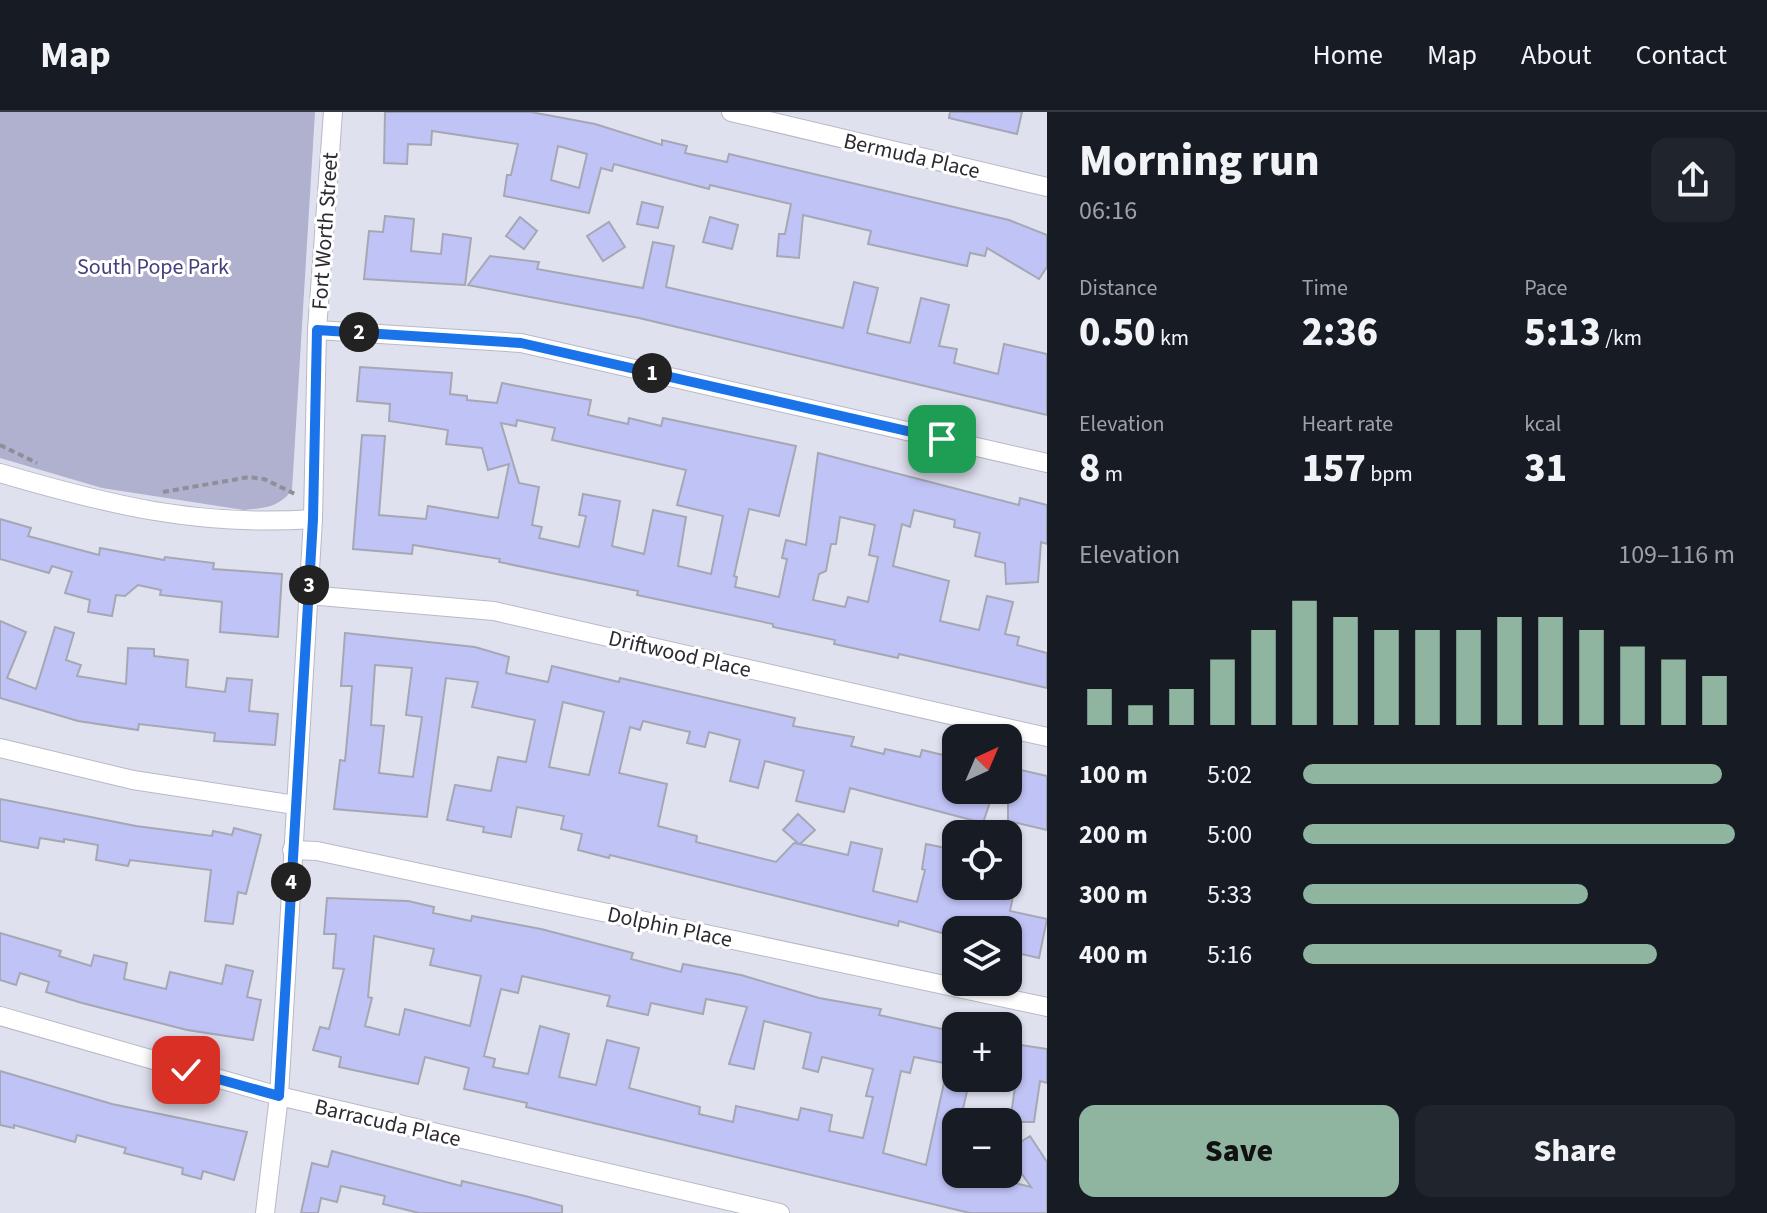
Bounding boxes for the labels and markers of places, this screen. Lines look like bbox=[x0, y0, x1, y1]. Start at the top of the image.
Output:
pin: 2 bbox=[339, 312, 379, 352]
pin: 1 bbox=[632, 353, 672, 393]
pin bbox=[908, 405, 976, 473]
pin: 3 bbox=[289, 565, 329, 605]
pin: 4 bbox=[271, 862, 311, 902]
pin bbox=[152, 1036, 220, 1104]

